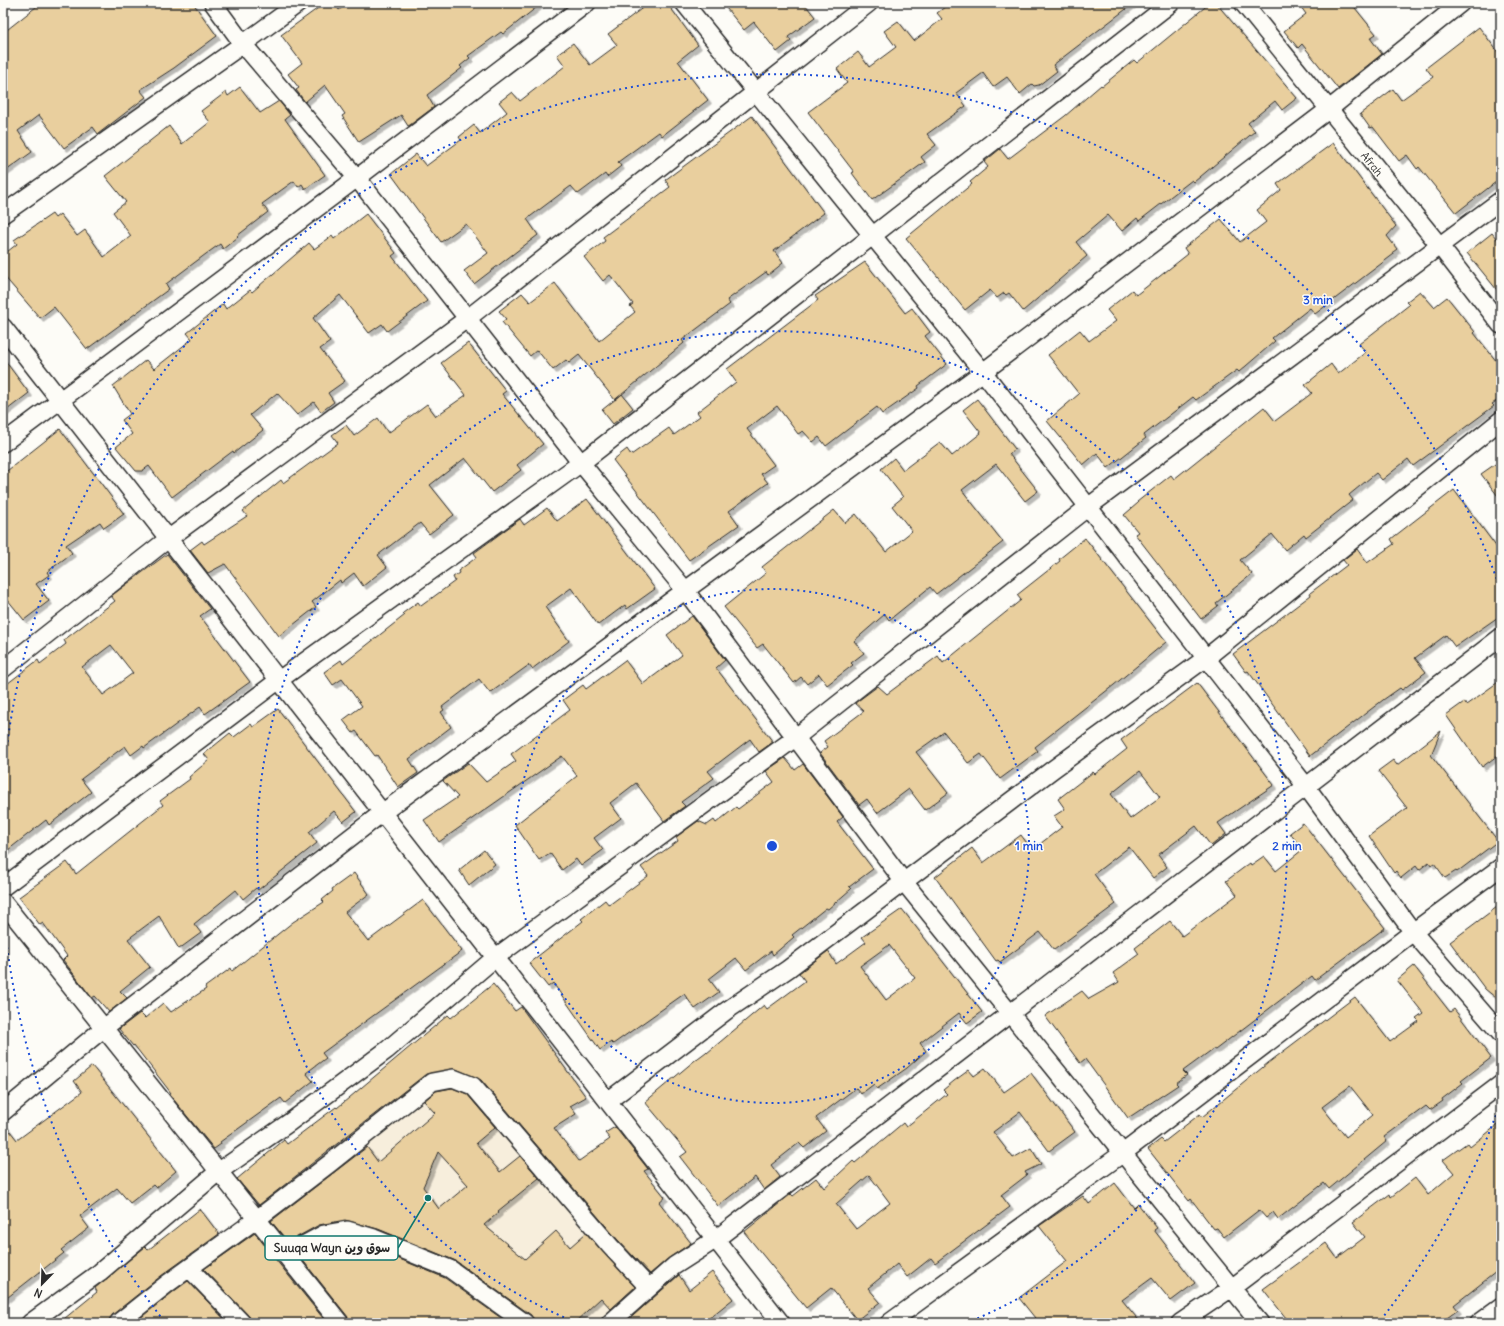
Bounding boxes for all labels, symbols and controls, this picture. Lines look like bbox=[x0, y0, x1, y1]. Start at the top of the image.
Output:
street label: Afrah bbox=[1358, 149, 1386, 179]
text: 3 min bbox=[1303, 292, 1333, 307]
text: 1 min bbox=[1015, 838, 1043, 853]
text: 2 min bbox=[1272, 838, 1302, 853]
centre of rings bbox=[765, 839, 779, 853]
callout: Suuqa Wayn سوق وين bbox=[265, 1236, 398, 1260]
text: Suuqa Wayn سوق وين bbox=[274, 1240, 390, 1256]
north arrow bbox=[22, 1264, 62, 1304]
text: N bbox=[32, 1285, 44, 1301]

